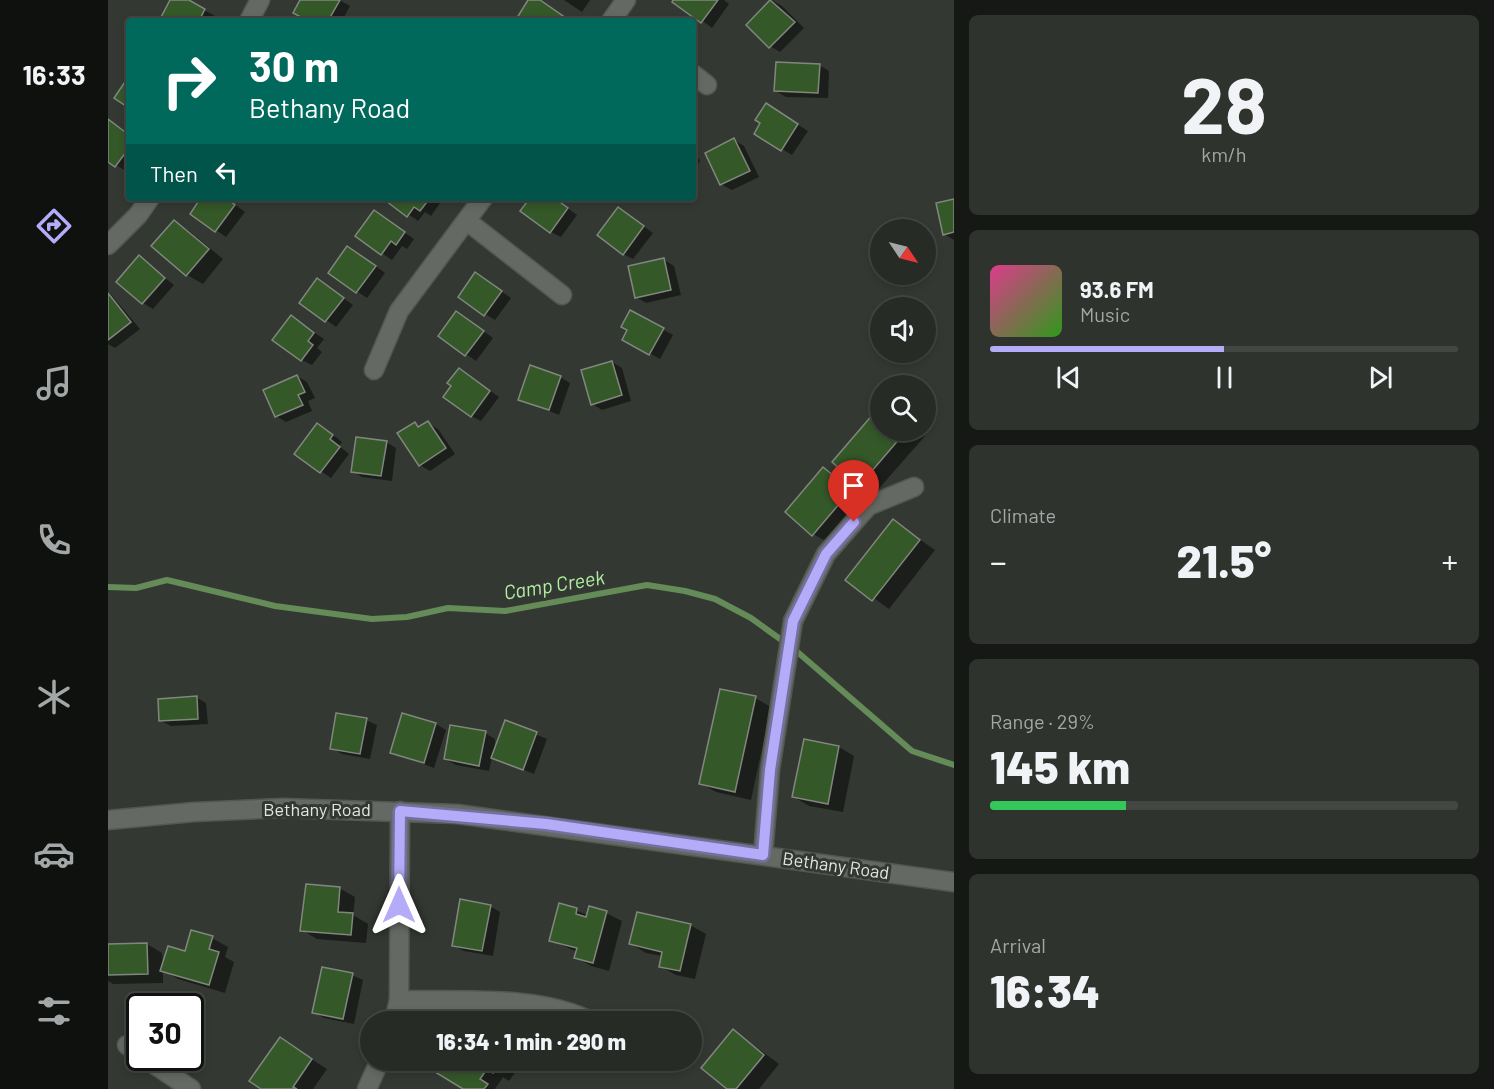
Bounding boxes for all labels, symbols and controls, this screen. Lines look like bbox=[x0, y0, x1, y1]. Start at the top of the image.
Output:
text: 30 m bbox=[249, 40, 339, 90]
icon: right bbox=[150, 42, 228, 120]
text: 28 bbox=[1181, 56, 1267, 150]
text: 16:33 bbox=[22, 58, 86, 90]
text: Bethany Road bbox=[249, 91, 410, 123]
text: km/h bbox=[1201, 142, 1247, 166]
icon: left bbox=[210, 156, 243, 189]
text: Then bbox=[150, 160, 198, 186]
icon: directions bbox=[33, 205, 75, 247]
north arrow bbox=[870, 219, 936, 285]
map controls bbox=[870, 219, 936, 441]
text: 93.6 FM bbox=[1080, 276, 1154, 302]
button: sound bbox=[870, 297, 936, 363]
text: Music bbox=[1080, 302, 1130, 326]
icon: previous bbox=[1052, 361, 1085, 394]
icon: pause bbox=[1208, 361, 1241, 394]
icon: next bbox=[1364, 361, 1397, 394]
icon: music bbox=[33, 362, 75, 404]
button: search bbox=[870, 375, 936, 441]
pin bbox=[828, 460, 879, 522]
icon: arrive bbox=[837, 469, 870, 502]
text: Climate bbox=[990, 503, 1056, 527]
icon: phone bbox=[33, 519, 75, 561]
text: 21.5° bbox=[1177, 533, 1271, 587]
text: − bbox=[990, 541, 1007, 581]
text: + bbox=[1442, 541, 1458, 581]
water label: Camp Creek bbox=[502, 564, 606, 604]
icon: climate bbox=[33, 676, 75, 718]
text: Range · 29% bbox=[990, 709, 1095, 733]
text: 145 km bbox=[990, 739, 1130, 793]
street label: Bethany Road bbox=[263, 798, 371, 820]
icon: car bbox=[33, 833, 75, 875]
street label: Bethany Road bbox=[781, 847, 891, 883]
position arrow bbox=[367, 873, 431, 937]
text: Arrival bbox=[990, 933, 1046, 957]
text: 16:34 bbox=[990, 963, 1100, 1017]
icon: filters bbox=[33, 990, 75, 1032]
speed limit sign: 30 bbox=[126, 993, 204, 1071]
text: 16:34 · 1 min · 290 m bbox=[436, 1028, 626, 1054]

